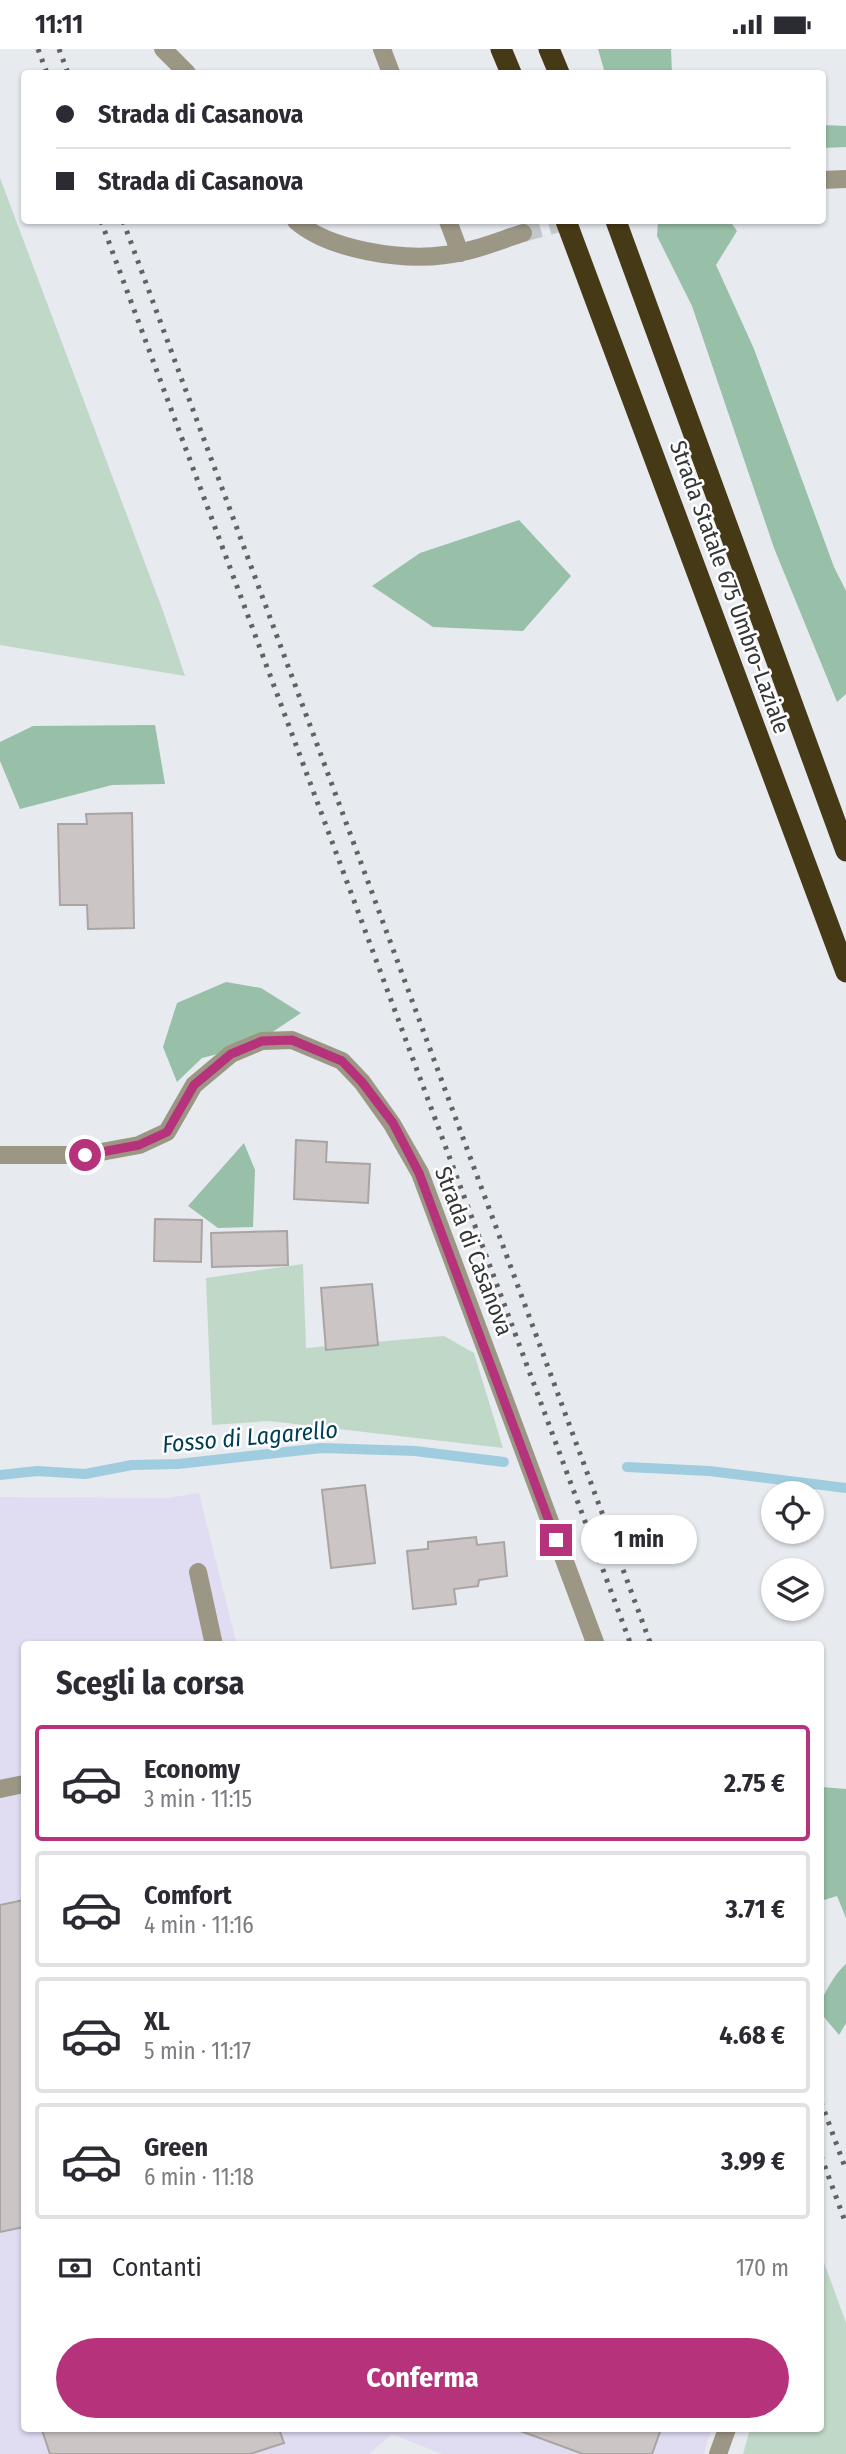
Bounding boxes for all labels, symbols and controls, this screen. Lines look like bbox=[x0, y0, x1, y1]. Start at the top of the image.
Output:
text: 11:11 bbox=[35, 9, 83, 40]
text: Strada di Casanova bbox=[98, 99, 303, 130]
text: Strada di Casanova bbox=[98, 166, 303, 197]
street label: Strada Statale 675 Umbro-Laziale bbox=[664, 437, 796, 737]
route start bbox=[69, 1139, 101, 1171]
street label: Strada di Casanova bbox=[429, 1162, 519, 1340]
water label: Fosso di Lagarello bbox=[161, 1415, 339, 1459]
map controls bbox=[761, 1481, 824, 1621]
button: locate bbox=[761, 1481, 824, 1544]
callout: 1 min bbox=[580, 1515, 696, 1565]
route end bbox=[540, 1524, 572, 1556]
text: 1 min bbox=[614, 1525, 664, 1553]
button: layers bbox=[761, 1558, 824, 1621]
text: Scegli la corsa bbox=[56, 1664, 244, 1702]
icon: car bbox=[60, 1752, 123, 1815]
text: Economy bbox=[144, 1754, 240, 1785]
text: 2.75 € bbox=[724, 1768, 785, 1799]
text: 3 min · 11:15 bbox=[144, 1785, 252, 1813]
icon: car bbox=[60, 1878, 123, 1941]
text: Comfort bbox=[144, 1880, 232, 1911]
text: 3.71 € bbox=[725, 1894, 785, 1925]
text: 4 min · 11:16 bbox=[144, 1911, 254, 1939]
icon: car bbox=[60, 2004, 123, 2067]
text: XL bbox=[144, 2006, 170, 2037]
text: 4.68 € bbox=[719, 2020, 785, 2051]
text: 5 min · 11:17 bbox=[144, 2037, 251, 2065]
icon: car bbox=[60, 2130, 123, 2193]
text: Green bbox=[144, 2132, 208, 2163]
text: 3.99 € bbox=[721, 2146, 785, 2177]
text: 6 min · 11:18 bbox=[144, 2163, 254, 2191]
icon: cash bbox=[56, 2249, 94, 2287]
text: Contanti bbox=[112, 2252, 202, 2283]
text: 170 m bbox=[736, 2254, 789, 2282]
button: Conferma bbox=[56, 2338, 789, 2418]

